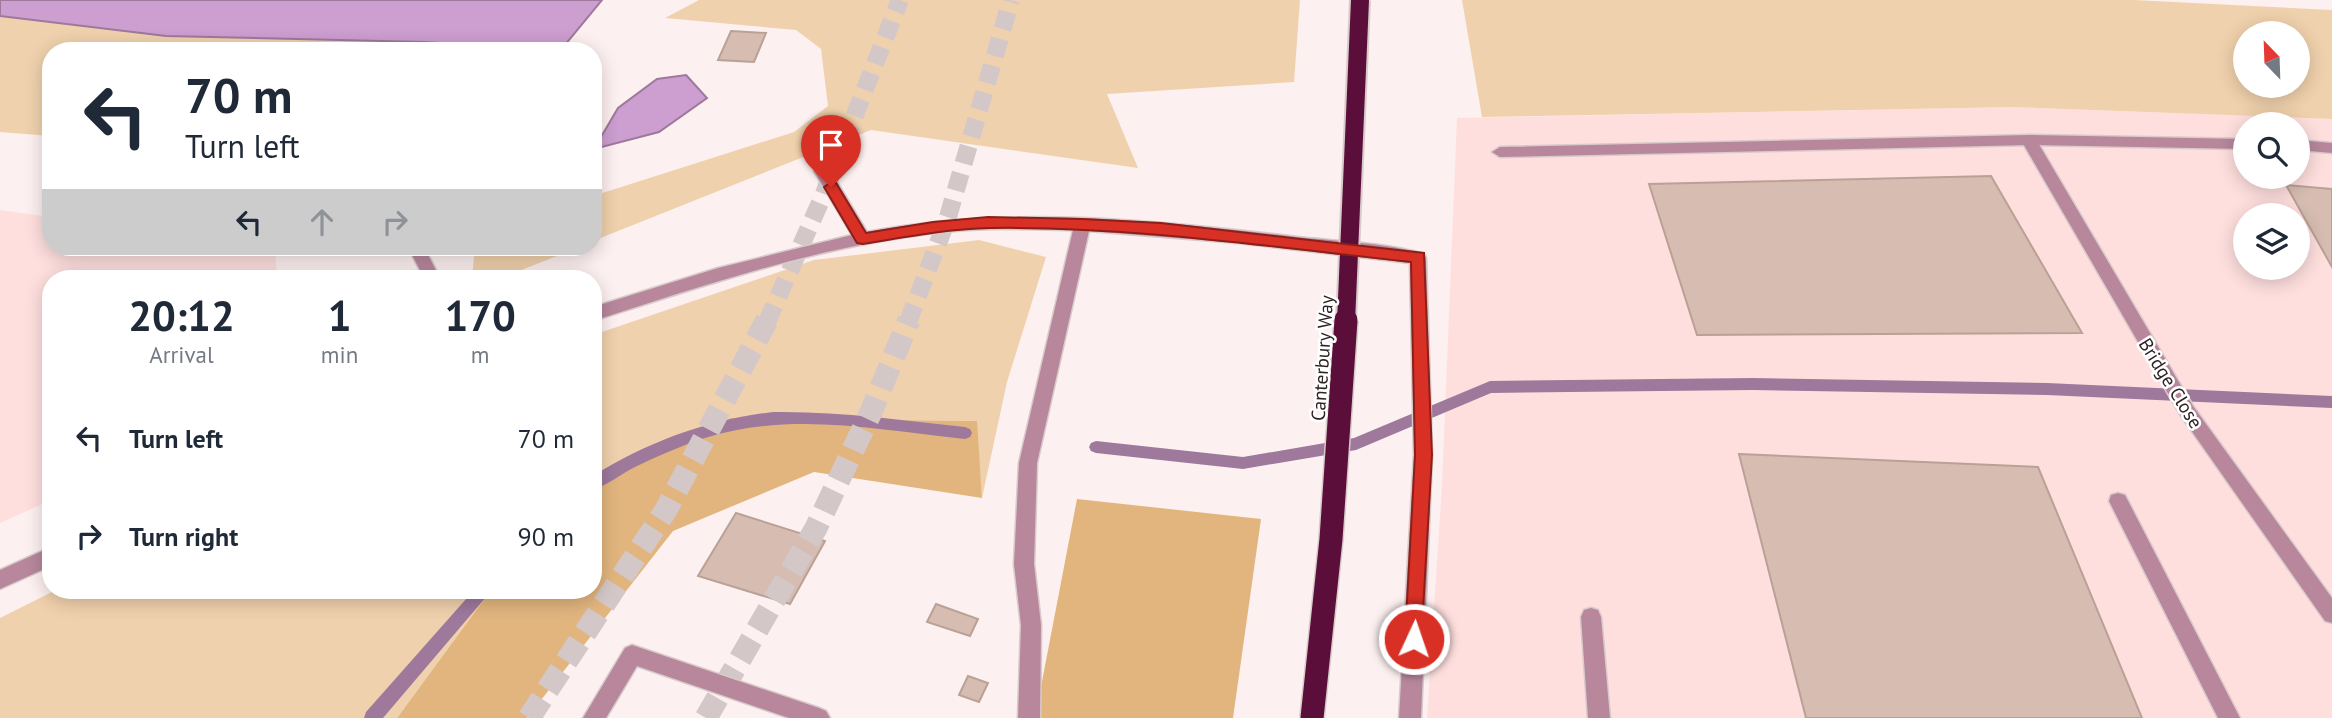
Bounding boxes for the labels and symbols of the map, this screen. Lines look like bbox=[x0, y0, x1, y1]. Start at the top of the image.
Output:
north arrow bbox=[2233, 21, 2310, 98]
pin bbox=[801, 115, 861, 187]
street label: Canterbury Way bbox=[1306, 294, 1338, 422]
street label: Bridge Close bbox=[2134, 333, 2208, 433]
position arrow bbox=[1377, 602, 1451, 676]

